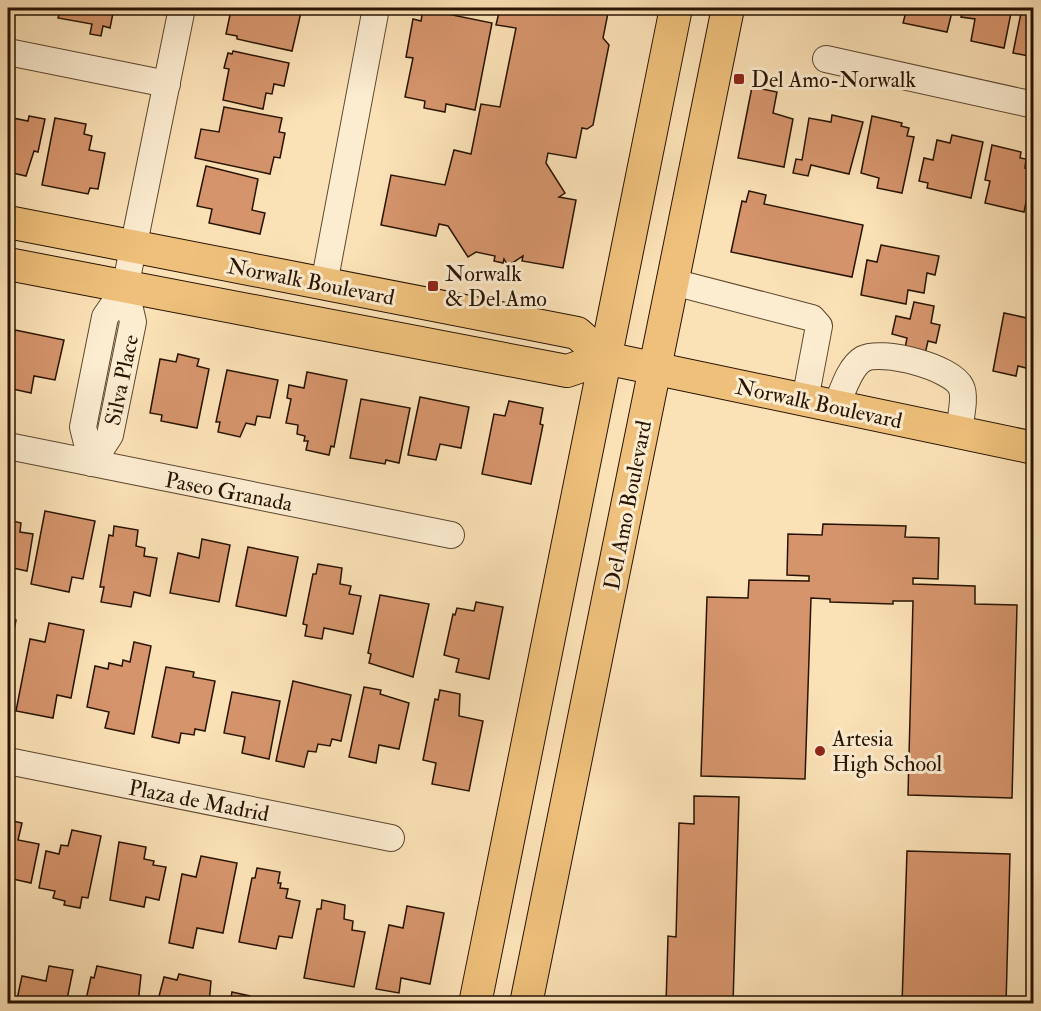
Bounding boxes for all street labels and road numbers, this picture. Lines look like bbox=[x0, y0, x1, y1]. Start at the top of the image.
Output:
street label: Norwalk Boulevard bbox=[225, 252, 397, 312]
street label: Silva Place bbox=[99, 332, 145, 428]
street label: Norwalk Boulevard bbox=[733, 373, 905, 435]
street label: Del Amo Boulevard bbox=[598, 418, 658, 592]
street label: Paseo Granada bbox=[163, 466, 296, 518]
street label: Plaza de Madrid bbox=[126, 774, 272, 828]

